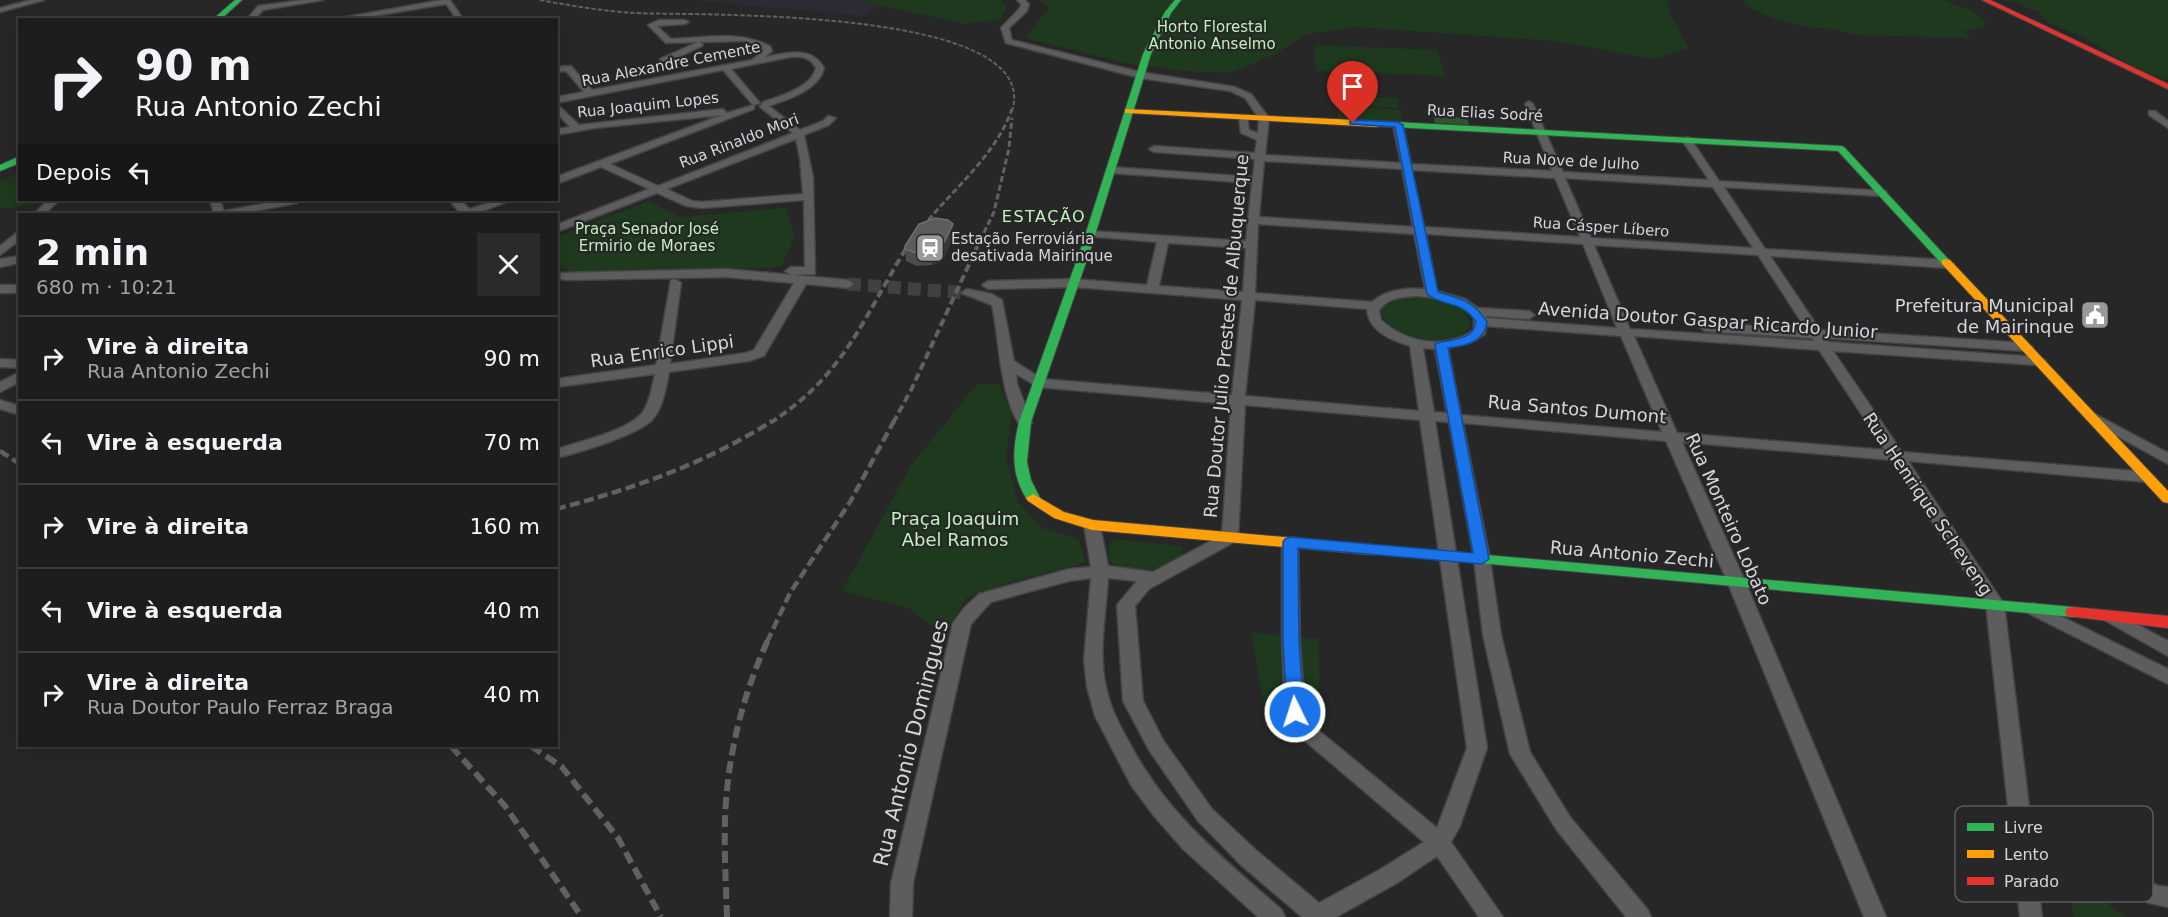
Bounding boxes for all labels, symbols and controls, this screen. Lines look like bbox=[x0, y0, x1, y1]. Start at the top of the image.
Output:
park label: Horto Florestal Antonio Anselmo bbox=[1148, 18, 1276, 53]
street label: Rua Alexandre Cemente bbox=[580, 38, 762, 90]
text: 90 m bbox=[135, 41, 252, 90]
icon: right bbox=[36, 42, 114, 120]
pin bbox=[1327, 61, 1378, 123]
icon: arrive bbox=[1336, 70, 1369, 103]
street label: Rua Joaquim Lopes bbox=[576, 89, 720, 121]
text: Rua Antonio Zechi bbox=[135, 91, 382, 122]
street label: Rua Elias Sodré bbox=[1427, 101, 1543, 125]
street label: Rua Rinaldo Mori bbox=[677, 110, 801, 172]
street label: Rua Nove de Julho bbox=[1502, 148, 1640, 174]
street label: Rua Doutor Julio Prestes de Albuquerque bbox=[1200, 153, 1252, 519]
icon: left bbox=[123, 156, 156, 189]
text: Depois bbox=[36, 160, 111, 185]
district label: ESTAÇÃO bbox=[1002, 207, 1086, 226]
street label: Rua Cásper Líbero bbox=[1532, 213, 1670, 241]
park label: Praça Senador José Ermirio de Moraes bbox=[575, 220, 719, 255]
place label: Estação Ferroviária desativada Mairinque bbox=[951, 230, 1113, 265]
text: 2 min bbox=[36, 232, 149, 273]
station icon: Estação Ferroviária desativada Mairinque bbox=[914, 232, 946, 264]
button: close bbox=[477, 233, 540, 296]
text: 680 m · 10:21 bbox=[36, 275, 177, 299]
place label: Prefeitura Municipal de Mairinque bbox=[1895, 295, 2074, 337]
street label: Avenida Doutor Gaspar Ricardo Junior bbox=[1538, 298, 1879, 342]
public building icon: Prefeitura Municipal de Mairinque bbox=[2079, 299, 2111, 331]
street label: Rua Enrico Lippi bbox=[589, 331, 735, 371]
text: Vire à direita bbox=[87, 334, 249, 359]
icon: right bbox=[36, 342, 69, 375]
text: 90 m bbox=[484, 346, 540, 371]
text: Rua Antonio Zechi bbox=[87, 359, 270, 383]
street label: Rua Santos Dumont bbox=[1487, 391, 1667, 427]
street label: Rua Henrique Scheveng bbox=[1859, 408, 1997, 600]
icon: left bbox=[36, 426, 69, 459]
text: Vire à esquerda bbox=[87, 430, 283, 455]
text: 70 m bbox=[484, 430, 540, 455]
street label: Rua Monteiro Lobato bbox=[1682, 430, 1776, 608]
park label: Praça Joaquim Abel Ramos bbox=[891, 508, 1019, 550]
icon: right bbox=[36, 510, 69, 543]
text: Vire à direita bbox=[87, 514, 249, 539]
text: 160 m bbox=[470, 514, 540, 539]
street label: Rua Antonio Zechi bbox=[1549, 536, 1715, 572]
icon: left bbox=[36, 594, 69, 627]
text: Vire à esquerda bbox=[87, 598, 283, 623]
text: 40 m bbox=[484, 598, 540, 623]
street label: Rua Antonio Domingues bbox=[869, 617, 953, 869]
text: Vire à direita bbox=[87, 670, 249, 695]
icon: right bbox=[36, 678, 69, 711]
position arrow bbox=[1263, 680, 1327, 744]
text: 40 m bbox=[484, 682, 540, 707]
text: Rua Doutor Paulo Ferraz Braga bbox=[87, 695, 394, 719]
legend bbox=[1955, 806, 2153, 902]
text: Livre bbox=[2004, 818, 2043, 837]
text: Lento bbox=[2004, 845, 2049, 864]
text: Parado bbox=[2004, 872, 2059, 891]

